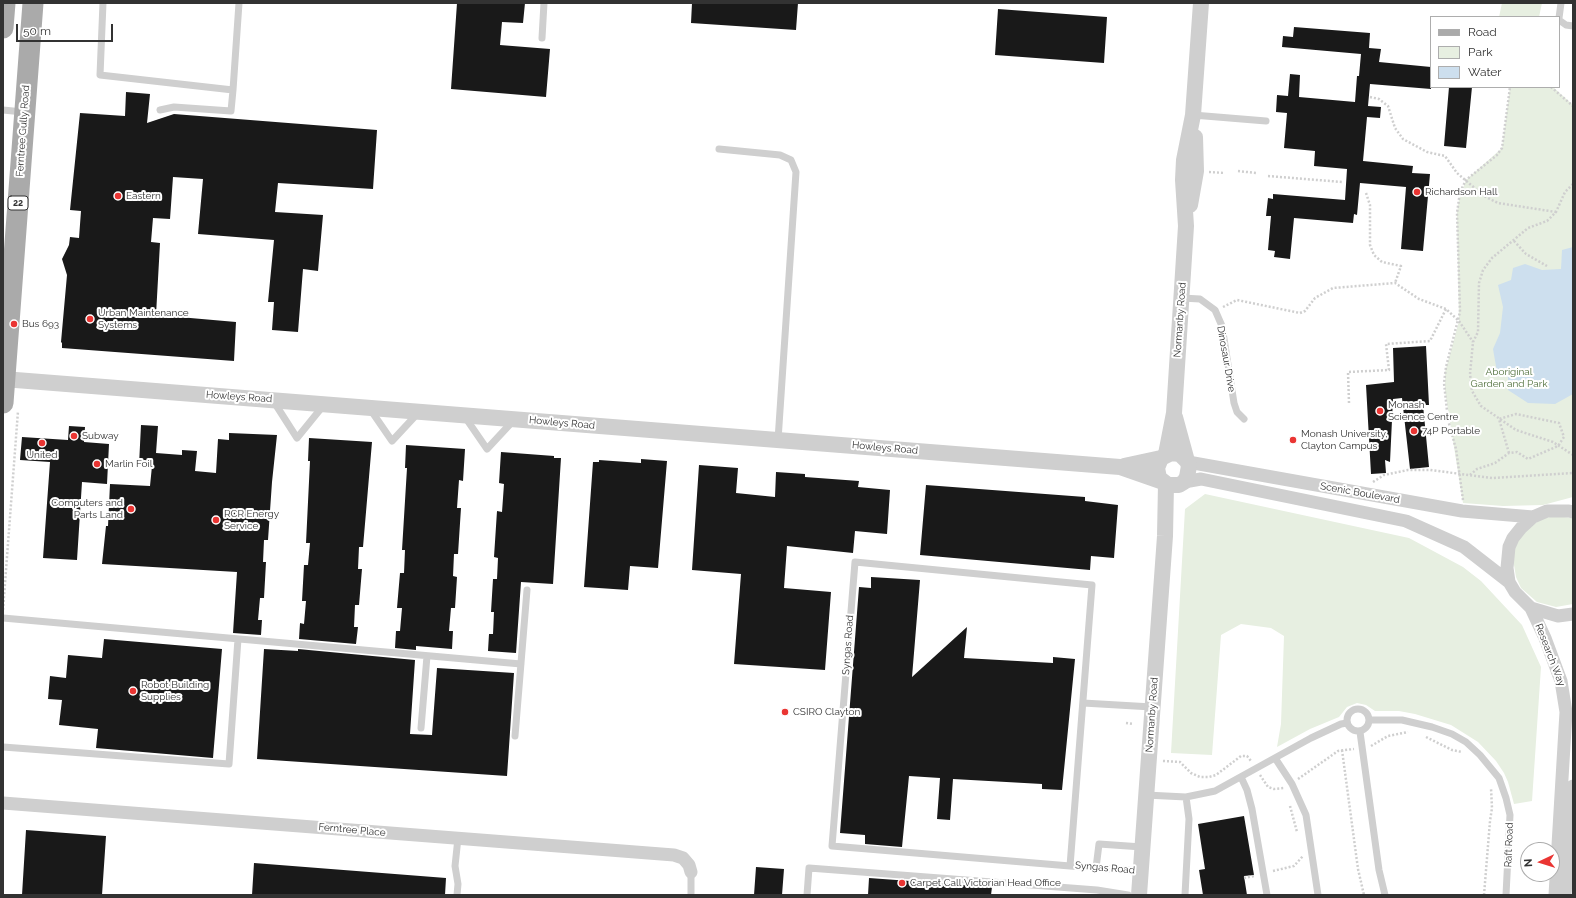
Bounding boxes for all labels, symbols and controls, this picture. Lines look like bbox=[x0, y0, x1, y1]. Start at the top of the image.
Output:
scale bar bbox=[18, 16, 115, 42]
legend bbox=[1430, 16, 1560, 88]
text: 50 m bbox=[23, 24, 51, 38]
text: Road bbox=[1468, 25, 1497, 39]
text: Park bbox=[1468, 45, 1493, 59]
text: Water bbox=[1468, 65, 1502, 79]
street label: Ferntree Gully Road bbox=[14, 85, 32, 177]
place label: Richardson Hall bbox=[1425, 186, 1497, 198]
marker: Richardson Hall bbox=[1412, 187, 1422, 197]
place label: Eastern bbox=[126, 190, 161, 202]
marker: Eastern bbox=[113, 191, 123, 201]
road number: 22 bbox=[8, 196, 28, 210]
street label: Normanby Road bbox=[1171, 282, 1189, 358]
place label: Urban Maintenance Systems bbox=[98, 307, 189, 330]
marker: Urban Maintenance Systems bbox=[85, 314, 95, 324]
place label: Bus 693 bbox=[22, 318, 59, 330]
marker: Bus 693 bbox=[9, 319, 19, 329]
street label: Dinosaur Drive bbox=[1214, 325, 1238, 393]
park label: Aboriginal Garden and Park bbox=[1471, 366, 1547, 390]
street label: Howleys Road bbox=[206, 389, 272, 405]
place label: Monash Science Centre bbox=[1388, 399, 1458, 422]
marker: Monash Science Centre bbox=[1375, 406, 1385, 416]
street label: Howleys Road bbox=[528, 414, 596, 432]
place label: 74P Portable bbox=[1422, 425, 1480, 437]
marker: 74P Portable bbox=[1409, 426, 1419, 436]
place label: Monash University, Clayton Campus bbox=[1301, 428, 1387, 452]
place label: Subway bbox=[82, 430, 119, 442]
marker: Subway bbox=[69, 431, 79, 441]
marker: Monash University, Clayton Campus bbox=[1288, 435, 1298, 445]
marker: United bbox=[37, 438, 47, 448]
street label: Howleys Road bbox=[851, 439, 919, 457]
place label: United bbox=[27, 449, 57, 461]
place label: Marlin Foil bbox=[105, 458, 152, 470]
marker: Marlin Foil bbox=[92, 459, 102, 469]
street label: Scenic Boulevard bbox=[1319, 480, 1401, 506]
place label: Computers and Parts Land bbox=[51, 497, 123, 520]
marker: Computers and Parts Land bbox=[126, 504, 136, 514]
place label: RCR Energy Service bbox=[224, 508, 279, 532]
marker: RCR Energy Service bbox=[211, 515, 221, 525]
street label: Syngas Road bbox=[840, 615, 856, 675]
street label: Research Way bbox=[1533, 622, 1567, 688]
street label: Normanby Road bbox=[1143, 677, 1161, 753]
place label: Robot Building Supplies bbox=[141, 679, 209, 702]
marker: Robot Building Supplies bbox=[128, 686, 138, 696]
place label: CSIRO Clayton bbox=[793, 706, 860, 718]
marker: CSIRO Clayton bbox=[780, 707, 790, 717]
street label: Ferntree Place bbox=[318, 821, 386, 839]
street label: Raft Road bbox=[1502, 822, 1516, 868]
north arrow bbox=[1520, 842, 1560, 882]
text: N bbox=[1522, 858, 1535, 867]
street label: Syngas Road bbox=[1075, 859, 1135, 877]
place label: Carpet Call Victorian Head Office bbox=[910, 877, 1061, 889]
marker: Carpet Call Victorian Head Office bbox=[897, 878, 907, 888]

